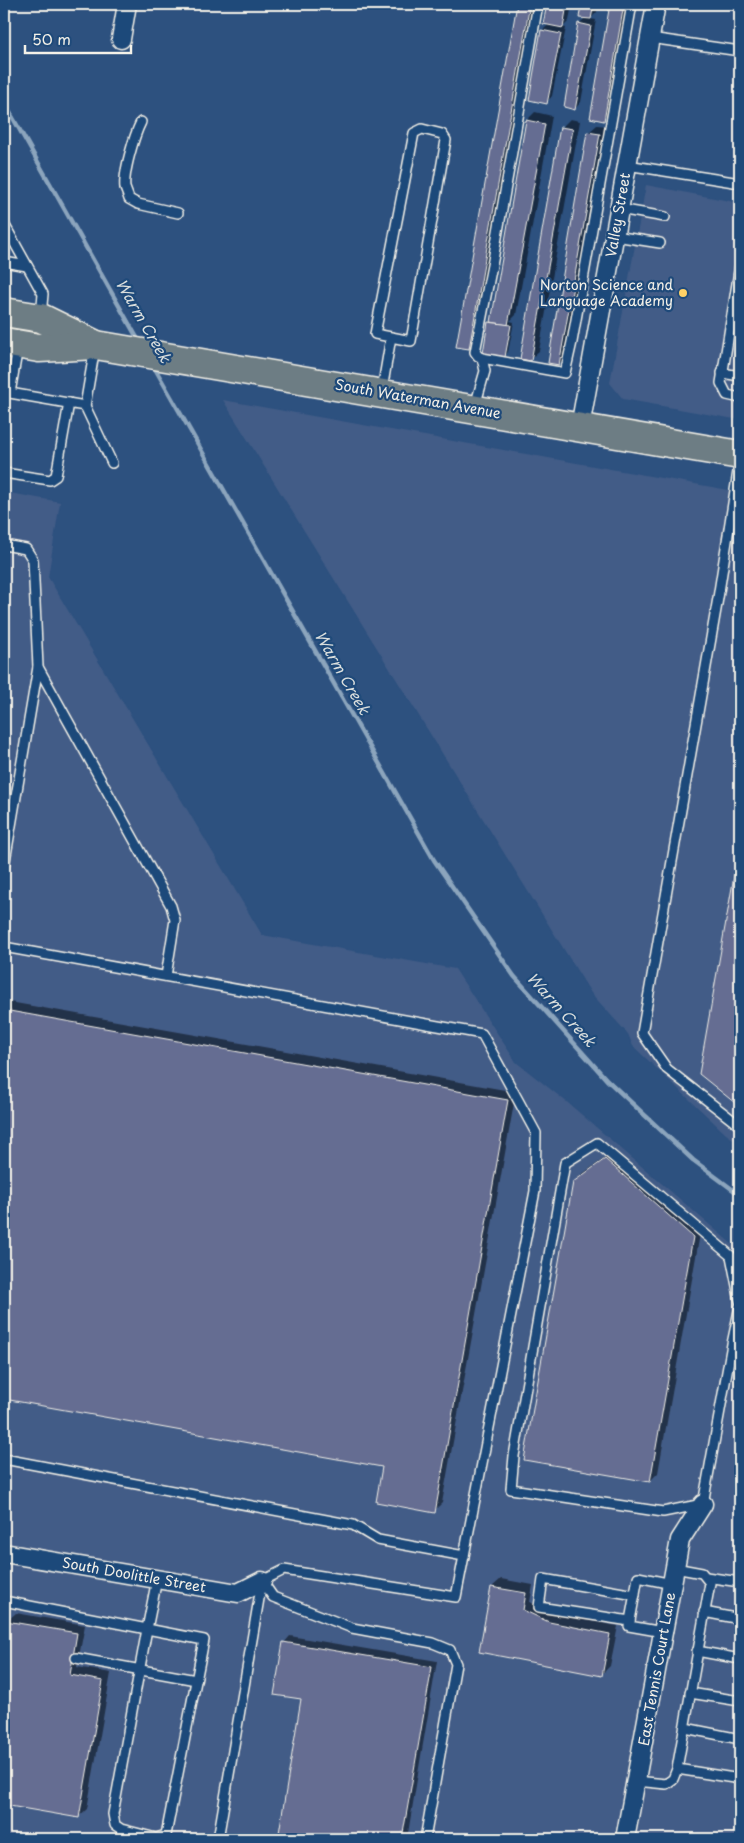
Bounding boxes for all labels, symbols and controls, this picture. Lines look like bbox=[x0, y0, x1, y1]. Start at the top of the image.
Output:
scale bar bbox=[25, 22, 131, 54]
text: 50 m bbox=[32, 27, 71, 50]
street label: Valley Street bbox=[600, 171, 635, 259]
water label: Warm Creek bbox=[111, 274, 178, 367]
place label: Norton Science and Language Academy bbox=[540, 274, 673, 311]
marker: Norton Science and Language Academy bbox=[677, 287, 689, 299]
street label: South Waterman Avenue bbox=[334, 374, 503, 423]
water label: Warm Creek bbox=[310, 626, 377, 719]
water label: Warm Creek bbox=[522, 967, 603, 1052]
street label: South Doolittle Street bbox=[61, 1552, 208, 1598]
street label: East Tennis Court Lane bbox=[633, 1590, 680, 1747]

